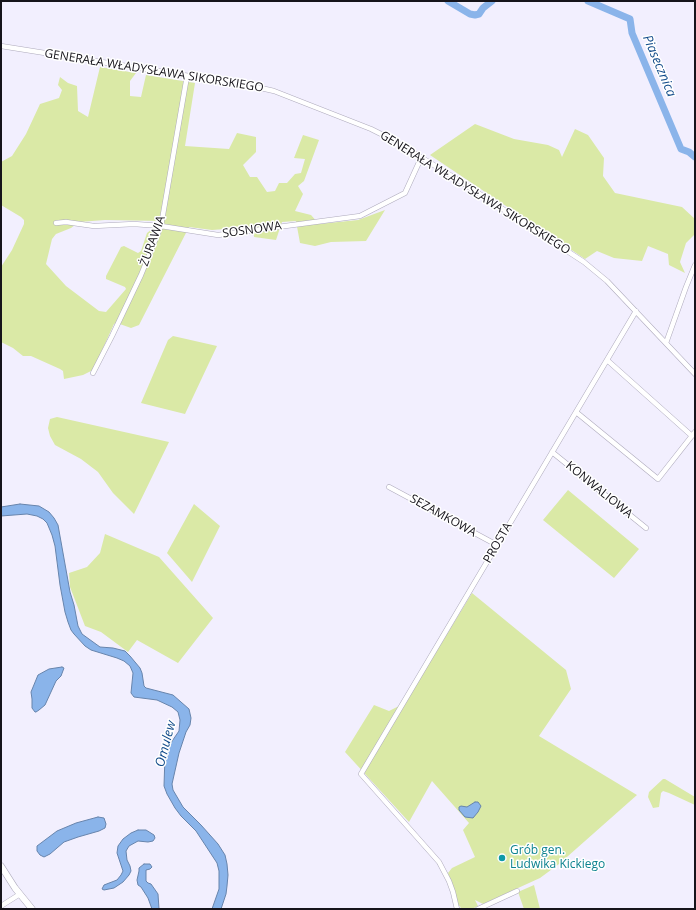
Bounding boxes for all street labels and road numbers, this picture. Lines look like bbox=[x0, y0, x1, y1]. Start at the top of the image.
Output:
street label: GENERAŁA WŁADYSŁAWA SIKORSKIEGO bbox=[43, 47, 265, 95]
street label: GENERAŁA WŁADYSŁAWA SIKORSKIEGO bbox=[377, 128, 573, 258]
street label: ŻURAWIA bbox=[137, 214, 169, 268]
street label: SOSNOWA bbox=[222, 219, 282, 241]
street label: KONWALIOWA bbox=[563, 459, 635, 521]
street label: SEZAMKOWA bbox=[407, 492, 479, 540]
street label: PROSTA bbox=[481, 520, 515, 566]

